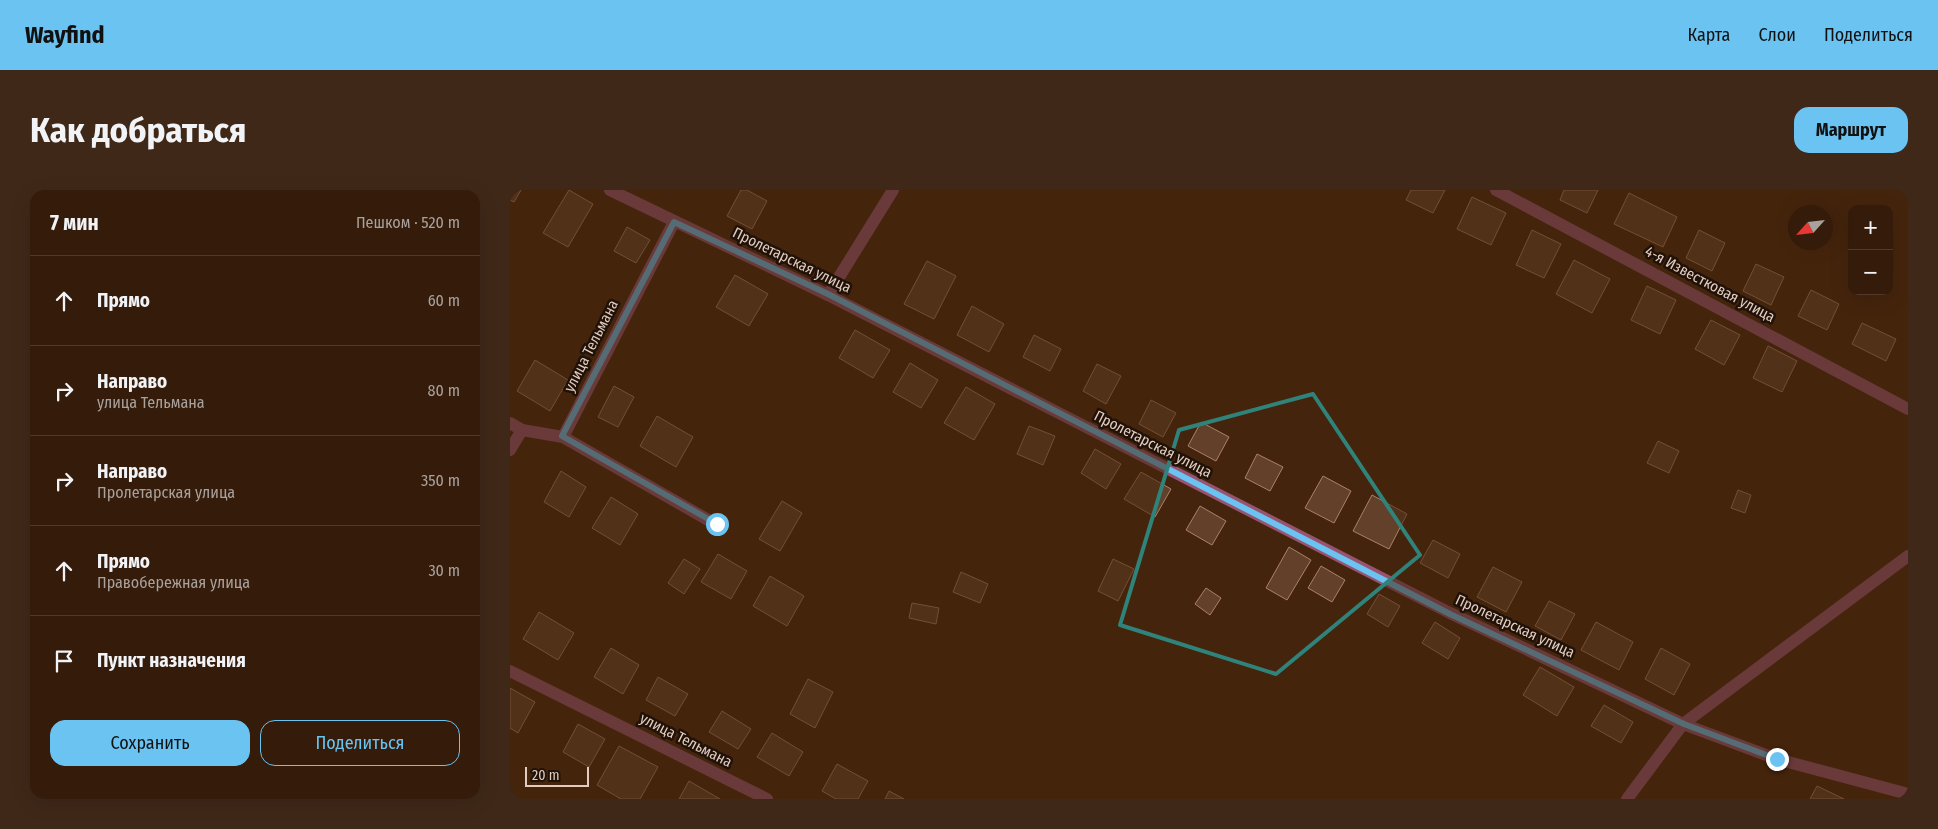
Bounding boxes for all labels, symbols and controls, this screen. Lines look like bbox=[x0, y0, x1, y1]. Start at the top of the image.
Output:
text: Wayfind bbox=[25, 21, 105, 49]
text: Карта bbox=[1687, 24, 1730, 46]
text: Слои bbox=[1758, 24, 1796, 46]
text: Поделиться bbox=[1824, 24, 1913, 46]
button: Маршрут bbox=[1794, 107, 1908, 153]
text: Как добраться bbox=[30, 109, 247, 151]
north arrow bbox=[1788, 205, 1833, 250]
map controls bbox=[1848, 205, 1893, 295]
button: + bbox=[1848, 205, 1893, 250]
text: 7 мин bbox=[50, 210, 99, 236]
text: Пешком · 520 m bbox=[356, 213, 460, 232]
street label: Пролетарская улица bbox=[730, 224, 854, 296]
street label: 4-я Известковая улица bbox=[1642, 242, 1778, 326]
button: − bbox=[1848, 250, 1893, 295]
icon: ahead bbox=[50, 287, 78, 315]
text: Прямо bbox=[97, 289, 150, 312]
text: 60 m bbox=[428, 291, 460, 310]
street label: улица Тельмана bbox=[560, 297, 622, 395]
text: Направо bbox=[97, 370, 167, 393]
icon: right bbox=[50, 377, 78, 405]
text: 80 m bbox=[428, 381, 460, 400]
text: улица Тельмана bbox=[97, 393, 205, 412]
street label: Пролетарская улица bbox=[1091, 407, 1215, 481]
text: Направо bbox=[97, 460, 167, 483]
icon: right bbox=[50, 467, 78, 495]
text: 350 m bbox=[421, 471, 460, 490]
text: Пролетарская улица bbox=[97, 483, 235, 502]
route start bbox=[706, 513, 729, 536]
text: Прямо bbox=[97, 550, 150, 573]
icon: ahead bbox=[50, 557, 78, 585]
text: 30 m bbox=[428, 561, 460, 580]
text: Правобережная улица bbox=[97, 573, 250, 592]
street label: Пролетарская улица bbox=[1452, 590, 1578, 662]
icon: arrive bbox=[50, 647, 78, 675]
text: Пункт назначения bbox=[97, 649, 246, 672]
street label: улица Тельмана bbox=[637, 709, 735, 771]
button: Сохранить bbox=[50, 720, 250, 766]
button: Поделиться bbox=[260, 720, 460, 766]
route end bbox=[1766, 748, 1789, 771]
scale bar bbox=[525, 764, 589, 787]
text: 20 m bbox=[532, 767, 560, 784]

